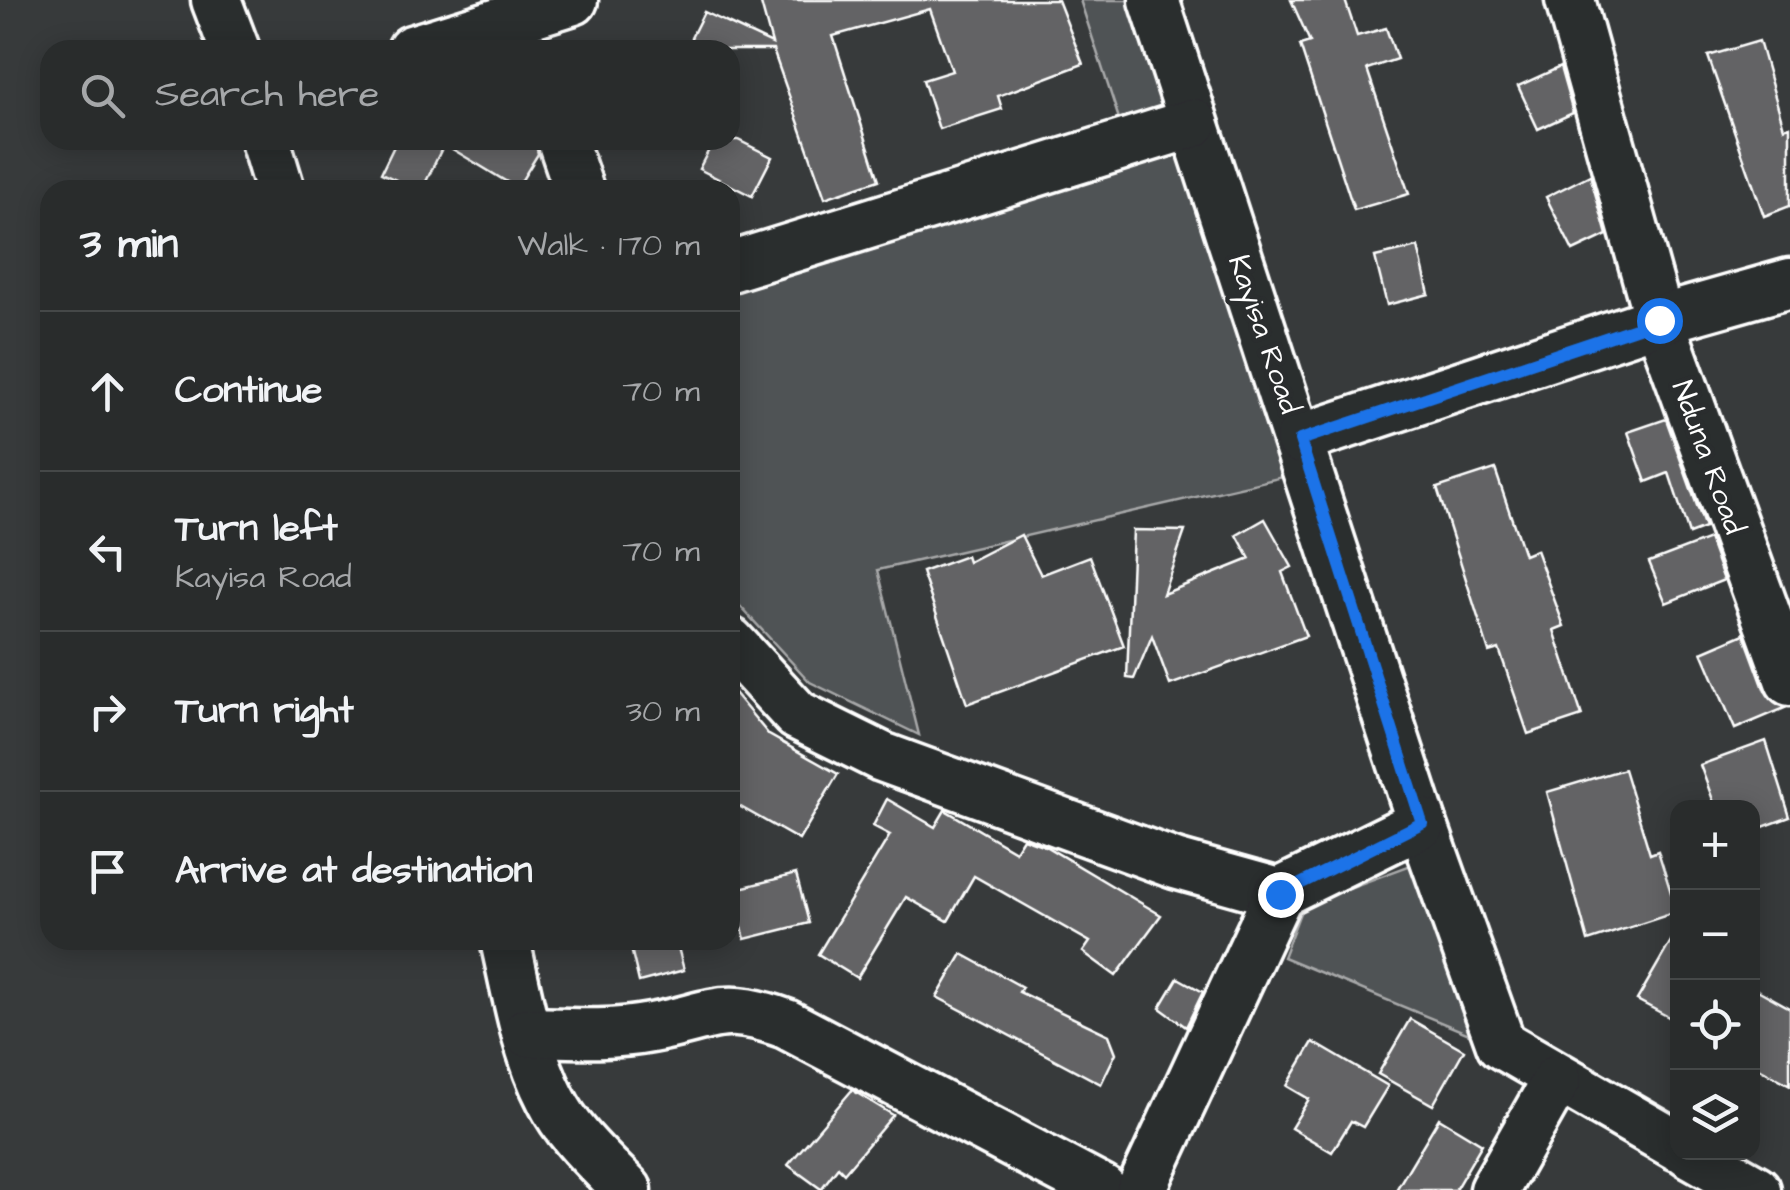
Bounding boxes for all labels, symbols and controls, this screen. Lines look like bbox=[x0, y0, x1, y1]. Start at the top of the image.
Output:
search box bbox=[40, 40, 740, 150]
icon: search bbox=[75, 68, 130, 123]
text: Search here bbox=[155, 69, 379, 121]
text: 3 min bbox=[80, 216, 178, 274]
text: Walk · 170 m bbox=[517, 223, 700, 268]
street label: Kayisa Road bbox=[1216, 249, 1311, 420]
route start bbox=[1637, 298, 1683, 344]
icon: ahead bbox=[80, 364, 135, 419]
text: Continue bbox=[175, 365, 322, 417]
text: 70 m bbox=[622, 369, 700, 414]
street label: Nduna Road bbox=[1661, 375, 1755, 540]
text: Turn left bbox=[175, 503, 338, 555]
icon: left bbox=[80, 524, 135, 579]
text: 70 m bbox=[622, 529, 700, 574]
text: Kayisa Road bbox=[175, 555, 352, 600]
icon: right bbox=[80, 684, 135, 739]
text: Turn right bbox=[175, 685, 354, 737]
text: 30 m bbox=[626, 689, 700, 734]
map controls bbox=[1670, 800, 1760, 1160]
button: + bbox=[1670, 800, 1760, 890]
icon: arrive bbox=[80, 844, 135, 899]
text: Arrive at destination bbox=[175, 845, 532, 897]
route end bbox=[1258, 872, 1304, 918]
button: − bbox=[1670, 890, 1760, 980]
button: locate bbox=[1670, 980, 1760, 1070]
button: layers bbox=[1670, 1070, 1760, 1160]

